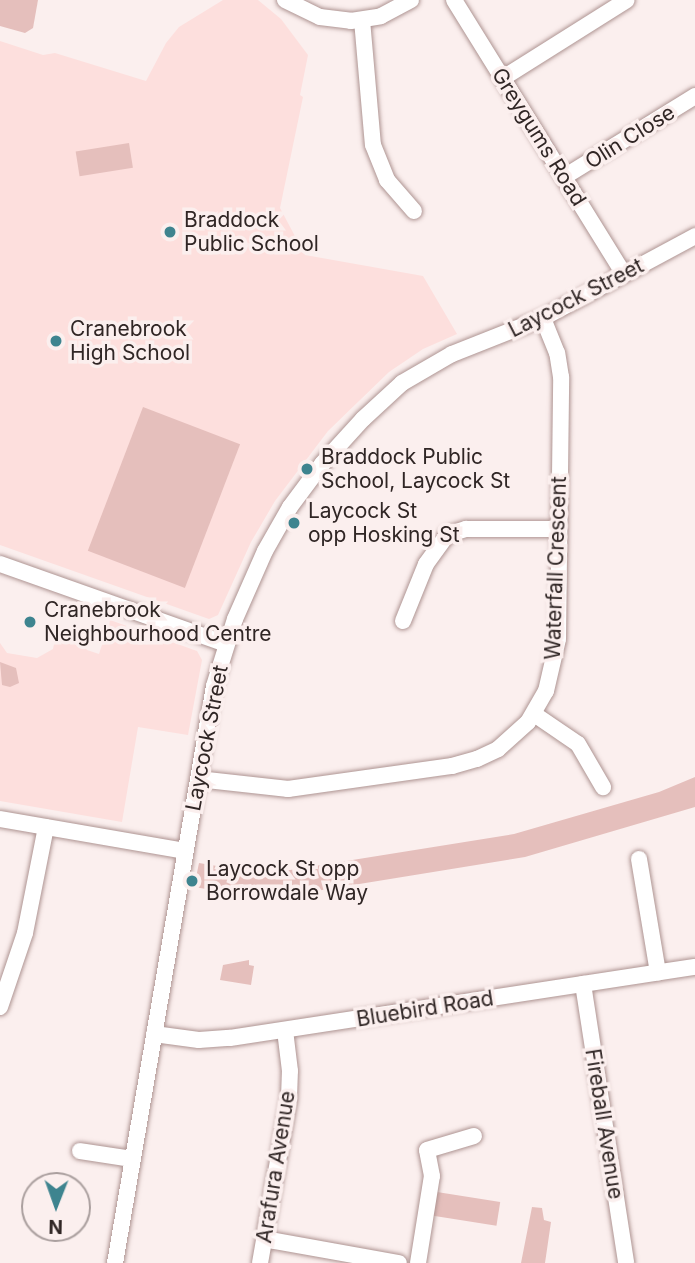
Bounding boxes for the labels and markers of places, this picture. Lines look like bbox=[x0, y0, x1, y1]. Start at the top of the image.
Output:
place label: Braddock Public School bbox=[184, 207, 319, 257]
marker: Braddock Public School bbox=[162, 224, 178, 240]
place label: Cranebrook High School bbox=[70, 316, 190, 366]
marker: Cranebrook High School bbox=[48, 333, 64, 349]
place label: Braddock Public School, Laycock St bbox=[321, 444, 510, 494]
marker: Braddock Public School, Laycock St bbox=[299, 461, 315, 477]
place label: Laycock St opp Hosking St bbox=[308, 498, 460, 548]
marker: Laycock St opp Hosking St bbox=[286, 515, 302, 531]
place label: Cranebrook Neighbourhood Centre bbox=[44, 597, 272, 647]
marker: Cranebrook Neighbourhood Centre bbox=[22, 614, 38, 630]
place label: Laycock St opp Borrowdale Way bbox=[206, 856, 368, 906]
marker: Laycock St opp Borrowdale Way bbox=[184, 873, 200, 889]

